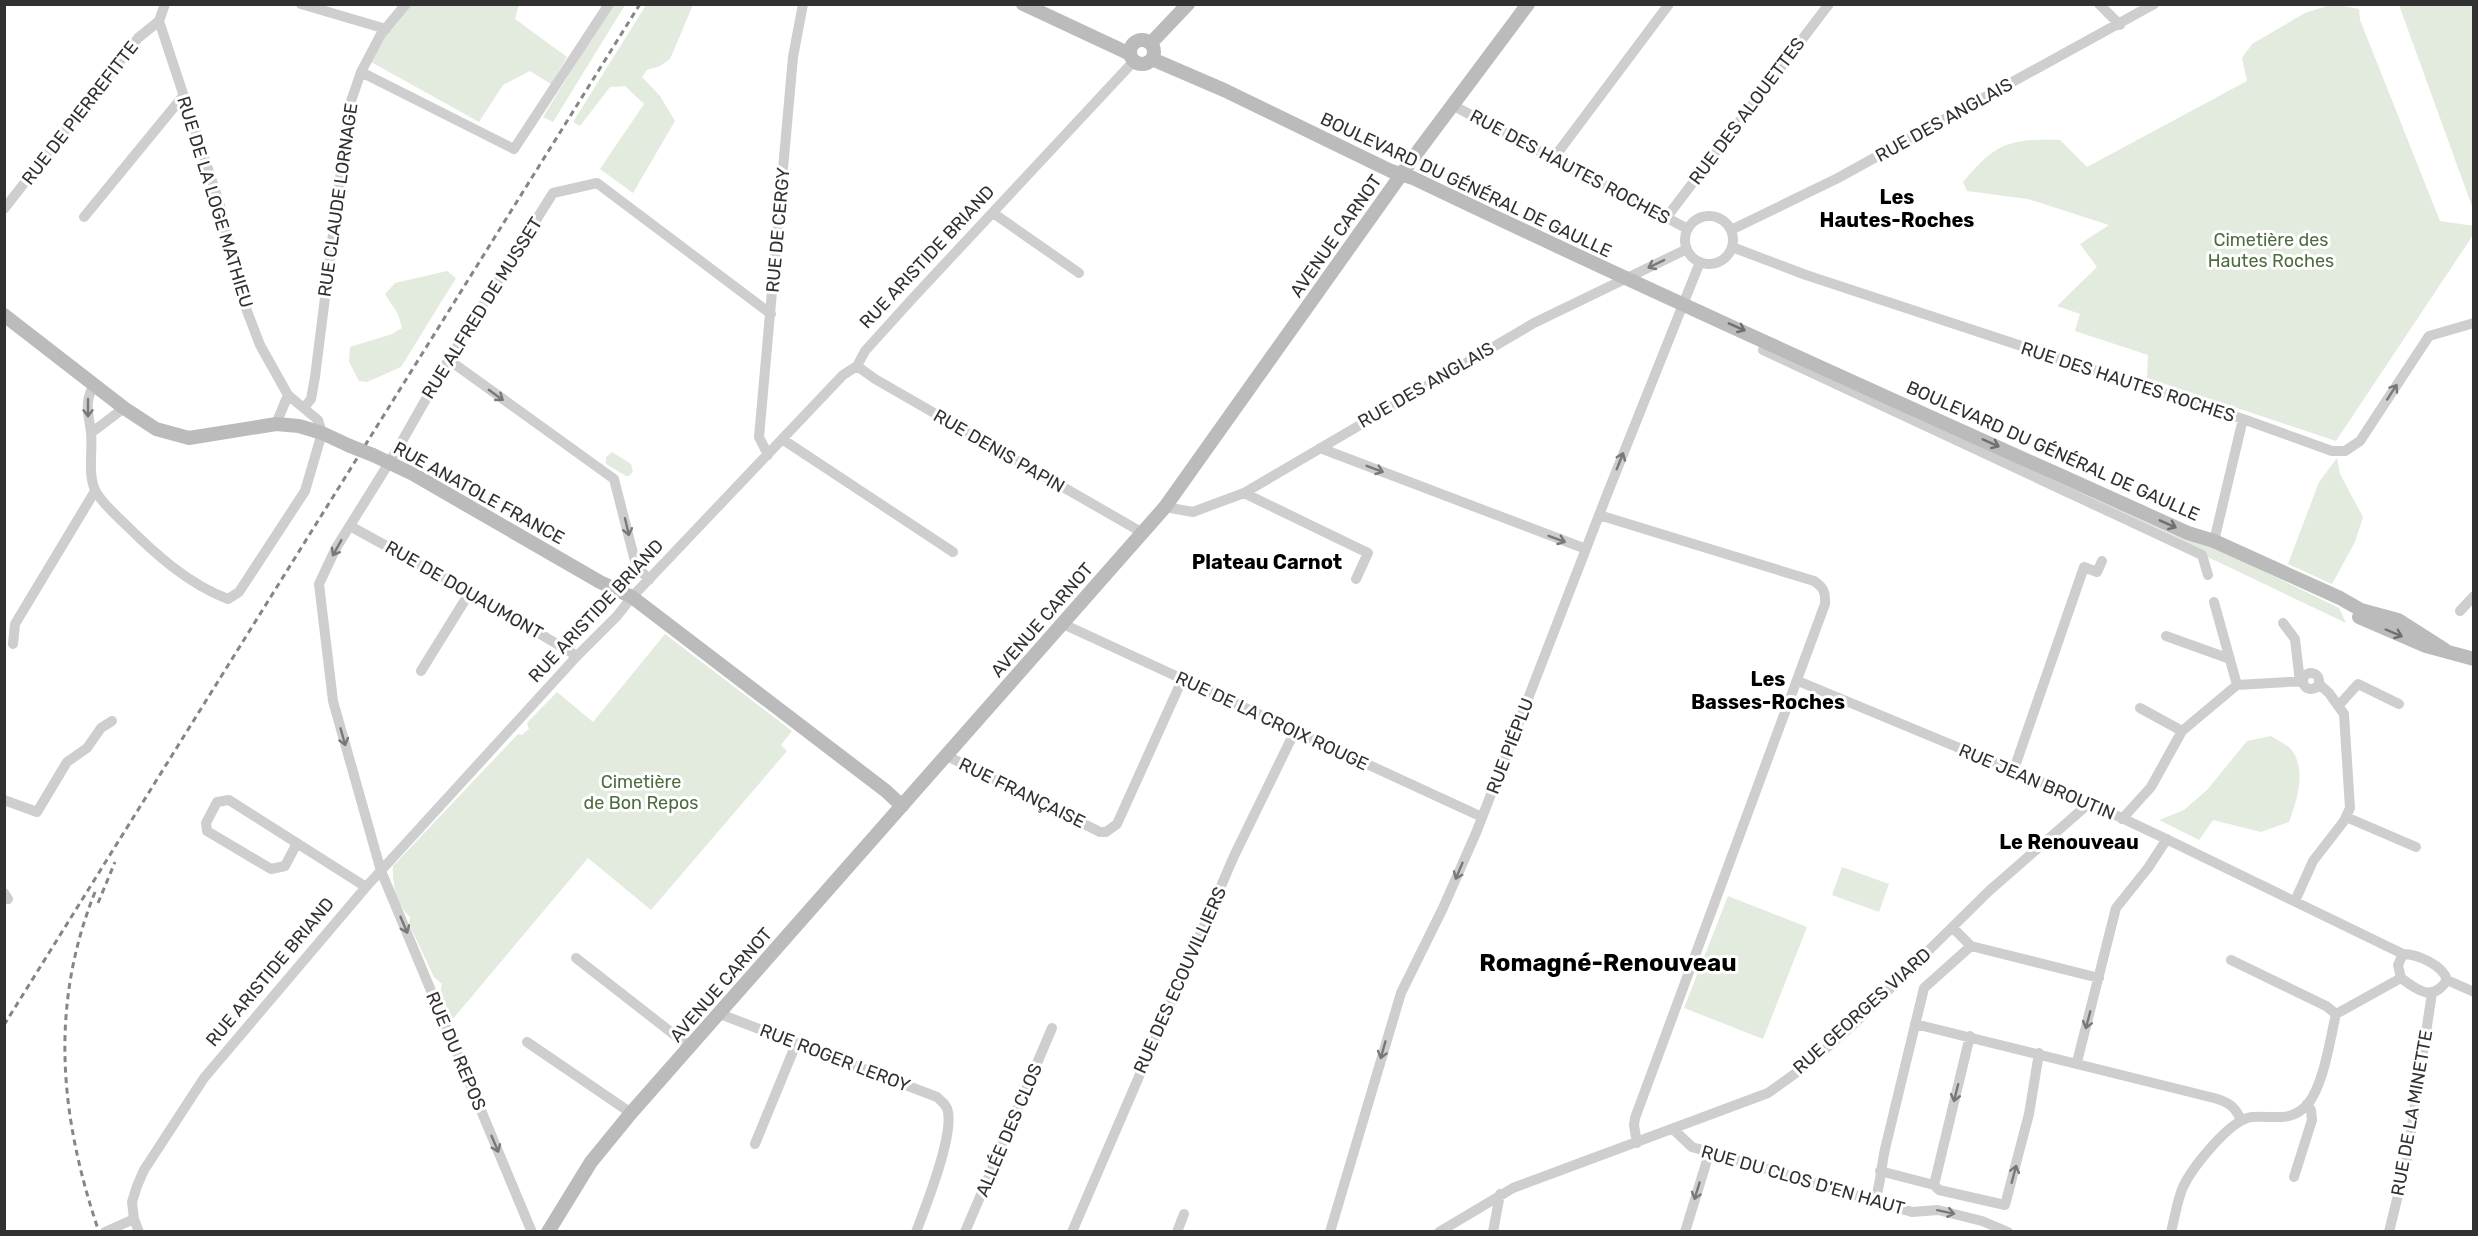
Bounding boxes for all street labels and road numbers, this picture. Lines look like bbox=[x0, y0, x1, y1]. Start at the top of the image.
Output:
street label: RUE DES ALOUETTES bbox=[1684, 33, 1810, 189]
street label: RUE DE PIERREFITTE bbox=[17, 37, 143, 189]
street label: RUE DES ANGLAIS bbox=[1872, 73, 2016, 167]
street label: RUE DE LA LOGE MATHIEU bbox=[172, 94, 258, 310]
street label: RUE CLAUDE LORNAGE bbox=[314, 102, 362, 298]
street label: RUE DES HAUTES ROCHES bbox=[1466, 105, 1674, 229]
street label: BOULEVARD DU GÉNÉRAL DE GAULLE bbox=[1317, 108, 1615, 262]
street label: RUE DE CERGY bbox=[762, 166, 794, 294]
street label: AVENUE CARNOT bbox=[1285, 170, 1387, 302]
street label: RUE ARISTIDE BRIAND bbox=[855, 181, 999, 333]
street label: RUE ALFRED DE MUSSET bbox=[417, 213, 547, 403]
street label: RUE DES ANGLAIS bbox=[1354, 337, 1498, 433]
street label: RUE DES HAUTES ROCHES bbox=[2018, 337, 2238, 427]
street label: BOULEVARD DU GÉNÉRAL DE GAULLE bbox=[1903, 376, 2203, 526]
street label: RUE DENIS PAPIN bbox=[929, 404, 1069, 498]
street label: RUE ANATOLE FRANCE bbox=[390, 437, 568, 549]
street label: RUE ARISTIDE BRIAND bbox=[524, 535, 668, 687]
street label: RUE DE DOUAUMONT bbox=[381, 536, 547, 644]
street label: AVENUE CARNOT bbox=[986, 558, 1098, 682]
street label: RUE DE LA CROIX ROUGE bbox=[1172, 667, 1372, 775]
street label: RUE PIÉPLU bbox=[1482, 695, 1538, 797]
street label: RUE JEAN BROUTIN bbox=[1956, 739, 2118, 825]
street label: RUE FRANÇAISE bbox=[955, 753, 1089, 833]
street label: RUE DES ECOUVILLIERS bbox=[1129, 883, 1231, 1077]
street label: RUE ARISTIDE BRIAND bbox=[201, 893, 339, 1051]
street label: AVENUE CARNOT bbox=[665, 923, 777, 1047]
street label: RUE GEORGES VIARD bbox=[1789, 943, 1935, 1079]
street label: RUE DU REPOS bbox=[421, 988, 491, 1114]
street label: RUE ROGER LEROY bbox=[757, 1019, 914, 1097]
street label: RUE DE LA MINETTE bbox=[2387, 1028, 2437, 1198]
street label: ALLÉE DES CLOS bbox=[971, 1060, 1047, 1200]
street label: RUE DU CLOS D'EN HAUT bbox=[1699, 1140, 1907, 1220]

